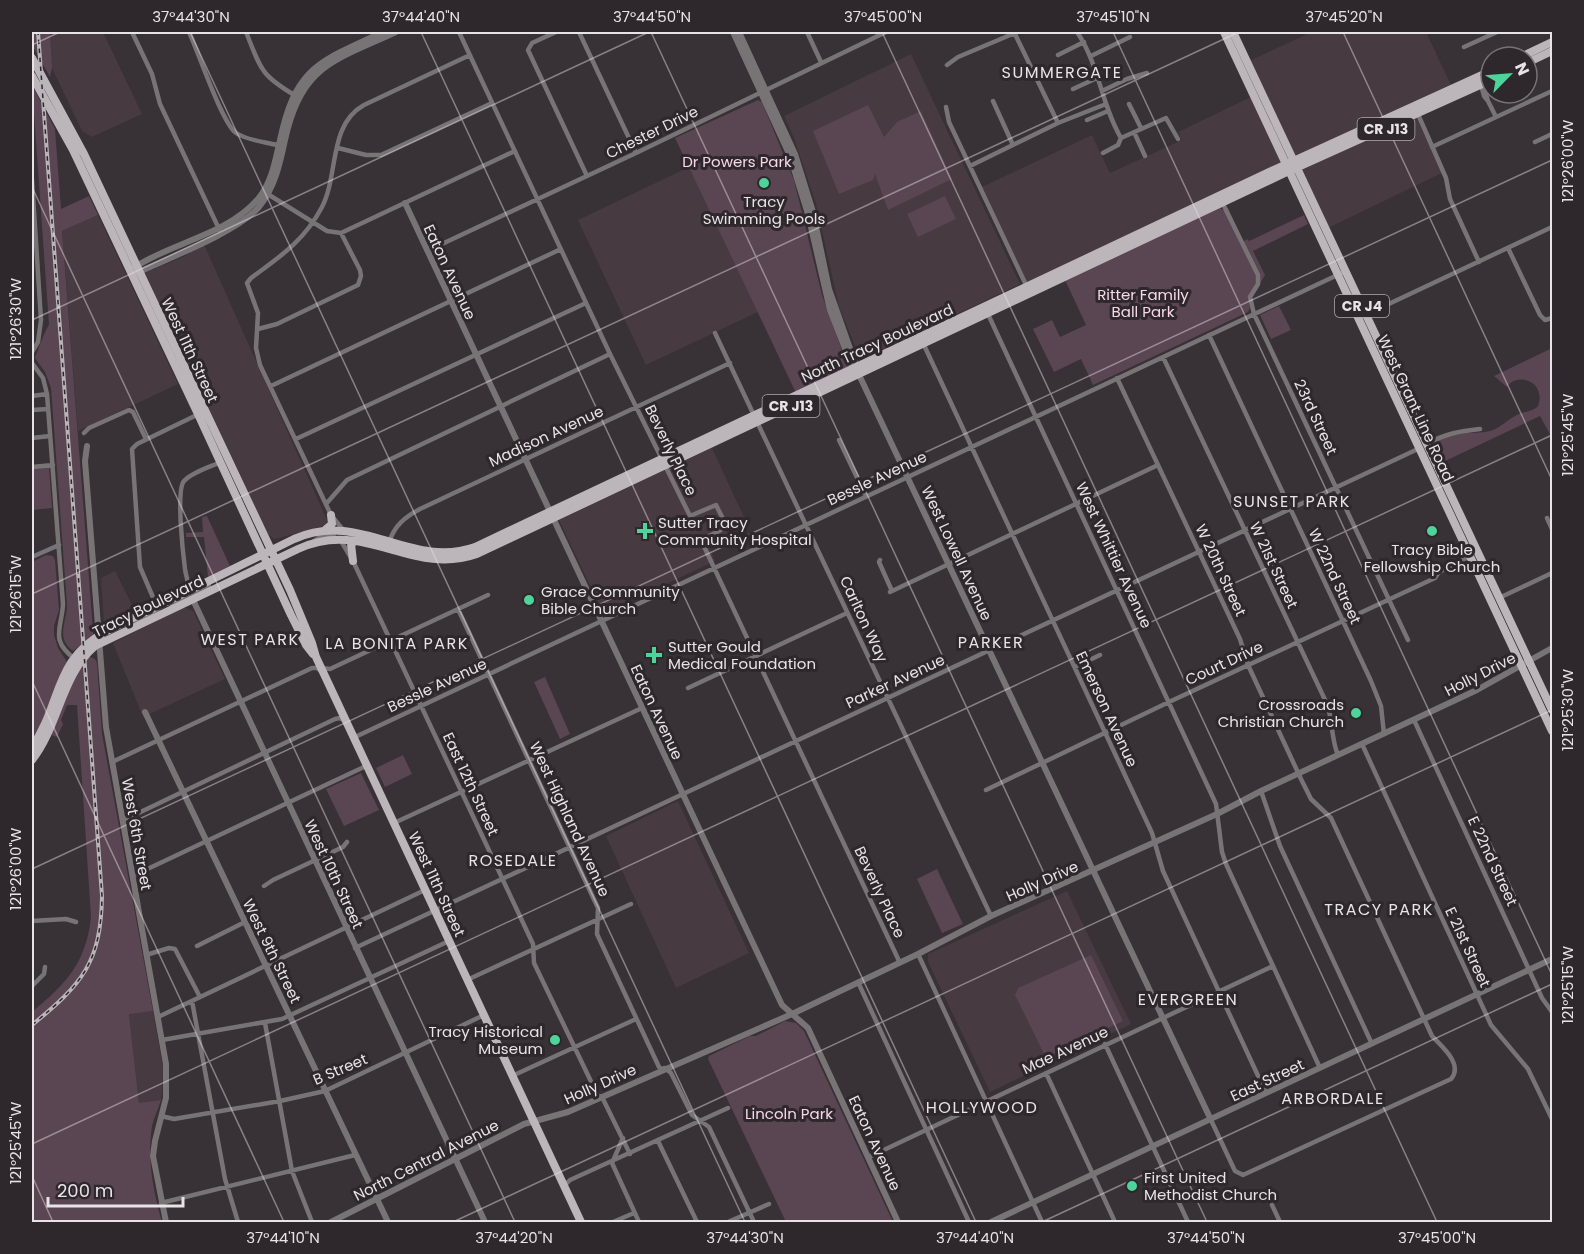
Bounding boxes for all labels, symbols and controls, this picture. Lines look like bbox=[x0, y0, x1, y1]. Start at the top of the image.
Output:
text: 37°44'30"N bbox=[152, 6, 230, 27]
text: 37°44'40"N bbox=[382, 6, 460, 27]
text: 37°44'50"N bbox=[613, 6, 691, 27]
text: 37°45'00"N bbox=[844, 6, 922, 27]
text: 37°45'10"N bbox=[1076, 6, 1150, 27]
text: 37°45'20"N bbox=[1305, 6, 1383, 27]
north arrow bbox=[1479, 45, 1539, 105]
text: N bbox=[1509, 59, 1535, 79]
district label: SUMMERGATE bbox=[1002, 61, 1122, 84]
street label: Chester Drive bbox=[602, 101, 702, 163]
road number: CR J13 bbox=[1358, 118, 1414, 140]
text: 121°26'00"W bbox=[1557, 119, 1578, 202]
park label: Dr Powers Park bbox=[682, 151, 792, 172]
marker: Tracy Swimming Pools bbox=[757, 176, 771, 190]
place label: Tracy Swimming Pools bbox=[703, 191, 825, 229]
street label: Eaton Avenue bbox=[419, 221, 481, 323]
text: 121°26'30"W bbox=[5, 278, 26, 360]
park label: Ritter Family Ball Park bbox=[1097, 284, 1189, 322]
street label: West 11th Street bbox=[156, 294, 224, 406]
road number: CR J4 bbox=[1335, 295, 1389, 317]
street label: North Tracy Boulevard bbox=[797, 298, 957, 388]
street label: West Grant Line Road bbox=[1373, 331, 1459, 485]
street label: 23rd Street bbox=[1289, 376, 1343, 458]
text: 121°25'45"W bbox=[1557, 393, 1578, 476]
road number: CR J13 bbox=[762, 395, 820, 417]
street label: Madison Avenue bbox=[485, 400, 607, 472]
street label: Beverly Place bbox=[640, 401, 702, 499]
street label: Bessle Avenue bbox=[824, 446, 930, 510]
street label: West Whittier Avenue bbox=[1071, 479, 1157, 631]
street label: West Lowell Avenue bbox=[916, 482, 998, 624]
district label: SUNSET PARK bbox=[1233, 490, 1351, 513]
place label: Sutter Tracy Community Hospital bbox=[658, 512, 812, 550]
street label: W 21st Street bbox=[1245, 518, 1303, 612]
street label: W 20th Street bbox=[1190, 520, 1252, 620]
marker: Sutter Tracy Community Hospital bbox=[636, 522, 654, 540]
marker: Tracy Bible Fellowship Church bbox=[1425, 524, 1439, 538]
street label: W 22nd Street bbox=[1304, 525, 1366, 627]
place label: Tracy Bible Fellowship Church bbox=[1364, 539, 1500, 577]
text: 121°26'15"W bbox=[5, 555, 26, 633]
street label: Tracy Boulevard bbox=[89, 570, 207, 642]
street label: Carlton Way bbox=[835, 572, 893, 666]
place label: Grace Community Bible Church bbox=[541, 581, 680, 619]
marker: Grace Community Bible Church bbox=[522, 593, 536, 607]
district label: WEST PARK bbox=[200, 628, 300, 651]
district label: PARKER bbox=[958, 631, 1024, 654]
district label: LA BONITA PARK bbox=[325, 632, 469, 655]
place label: Sutter Gould Medical Foundation bbox=[668, 636, 816, 674]
street label: Court Drive bbox=[1182, 636, 1266, 690]
marker: Sutter Gould Medical Foundation bbox=[645, 646, 663, 664]
street label: Holly Drive bbox=[1441, 647, 1519, 701]
street label: Emerson Avenue bbox=[1071, 648, 1143, 770]
street label: Parker Avenue bbox=[842, 649, 948, 713]
street label: Bessle Avenue bbox=[384, 653, 490, 717]
street label: Eaton Avenue bbox=[626, 661, 688, 763]
text: 121°25'30"W bbox=[1557, 669, 1578, 751]
place label: Crossroads Christian Church bbox=[1218, 694, 1344, 732]
marker: Crossroads Christian Church bbox=[1349, 706, 1363, 720]
street label: East 12th Street bbox=[438, 729, 504, 839]
street label: West Highland Avenue bbox=[525, 738, 615, 900]
street label: West 6th Street bbox=[117, 776, 157, 892]
street label: E 22nd Street bbox=[1463, 813, 1523, 909]
street label: West 10th Street bbox=[299, 816, 369, 932]
text: 121°26'00"W bbox=[5, 827, 26, 910]
street label: West 11th Street bbox=[403, 828, 471, 940]
street label: Beverly Place bbox=[850, 843, 910, 941]
district label: ROSEDALE bbox=[468, 849, 558, 872]
street label: Holly Drive bbox=[1002, 856, 1082, 906]
street label: West 9th Street bbox=[238, 895, 306, 1007]
district label: TRACY PARK bbox=[1324, 898, 1434, 921]
street label: E 21st Street bbox=[1440, 903, 1496, 991]
text: 121°25'15"W bbox=[1557, 946, 1578, 1024]
district label: EVERGREEN bbox=[1138, 988, 1238, 1011]
place label: Tracy Historical Museum bbox=[428, 1021, 543, 1059]
street label: Mae Avenue bbox=[1019, 1021, 1111, 1079]
marker: Tracy Historical Museum bbox=[548, 1033, 562, 1047]
street label: B Street bbox=[310, 1048, 370, 1090]
street label: East Street bbox=[1227, 1054, 1307, 1106]
street label: Holly Drive bbox=[560, 1059, 640, 1109]
district label: ARBORDALE bbox=[1281, 1087, 1385, 1110]
street label: Eaton Avenue bbox=[844, 1092, 906, 1194]
district label: HOLLYWOOD bbox=[926, 1096, 1038, 1119]
text: 121°25'45"W bbox=[5, 1101, 26, 1184]
park label: Lincoln Park bbox=[745, 1103, 833, 1124]
street label: North Central Avenue bbox=[350, 1114, 502, 1206]
place label: First United Methodist Church bbox=[1144, 1167, 1277, 1205]
scale bar bbox=[48, 1170, 183, 1208]
text: 200 m bbox=[57, 1178, 113, 1203]
marker: First United Methodist Church bbox=[1125, 1179, 1139, 1193]
text: 37°44'10"N bbox=[246, 1227, 320, 1248]
text: 37°44'20"N bbox=[475, 1227, 553, 1248]
text: 37°44'30"N bbox=[706, 1227, 784, 1248]
text: 37°44'40"N bbox=[936, 1227, 1014, 1248]
text: 37°44'50"N bbox=[1167, 1227, 1245, 1248]
text: 37°45'00"N bbox=[1398, 1227, 1476, 1248]

